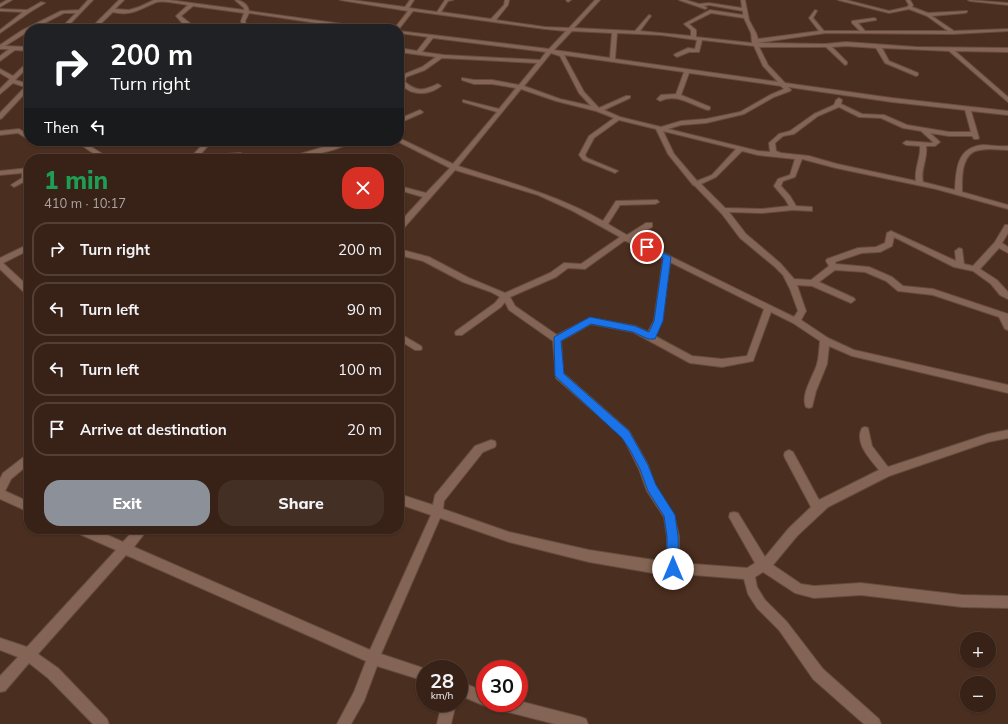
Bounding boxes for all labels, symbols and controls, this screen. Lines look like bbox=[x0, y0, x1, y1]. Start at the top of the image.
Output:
text: 200 m bbox=[110, 37, 193, 72]
icon: right bbox=[44, 40, 96, 92]
text: Turn right bbox=[110, 72, 190, 95]
icon: left bbox=[87, 116, 109, 138]
text: Then bbox=[44, 118, 79, 137]
text: 1 min bbox=[44, 165, 108, 195]
button: close bbox=[342, 167, 384, 209]
text: 410 m · 10:17 bbox=[44, 195, 126, 211]
pin bbox=[630, 230, 664, 264]
icon: arrive bbox=[636, 236, 658, 258]
icon: right bbox=[46, 238, 68, 260]
text: Turn right bbox=[80, 240, 150, 259]
text: 200 m bbox=[338, 240, 382, 259]
icon: left bbox=[46, 298, 68, 320]
text: Turn left bbox=[80, 300, 139, 319]
text: 90 m bbox=[347, 300, 382, 319]
icon: left bbox=[46, 358, 68, 380]
text: Turn left bbox=[80, 360, 139, 379]
text: 100 m bbox=[338, 360, 382, 379]
icon: arrive bbox=[46, 418, 68, 440]
text: Arrive at destination bbox=[80, 420, 227, 439]
text: 20 m bbox=[347, 420, 382, 439]
button: Exit bbox=[44, 480, 210, 526]
button: Share bbox=[218, 480, 384, 526]
position arrow bbox=[652, 548, 694, 590]
map controls bbox=[960, 632, 996, 712]
button: + bbox=[960, 632, 996, 668]
speed limit sign: 30 bbox=[476, 660, 528, 712]
text: 28 bbox=[430, 668, 454, 693]
button: − bbox=[960, 676, 996, 712]
text: km/h bbox=[431, 689, 453, 702]

